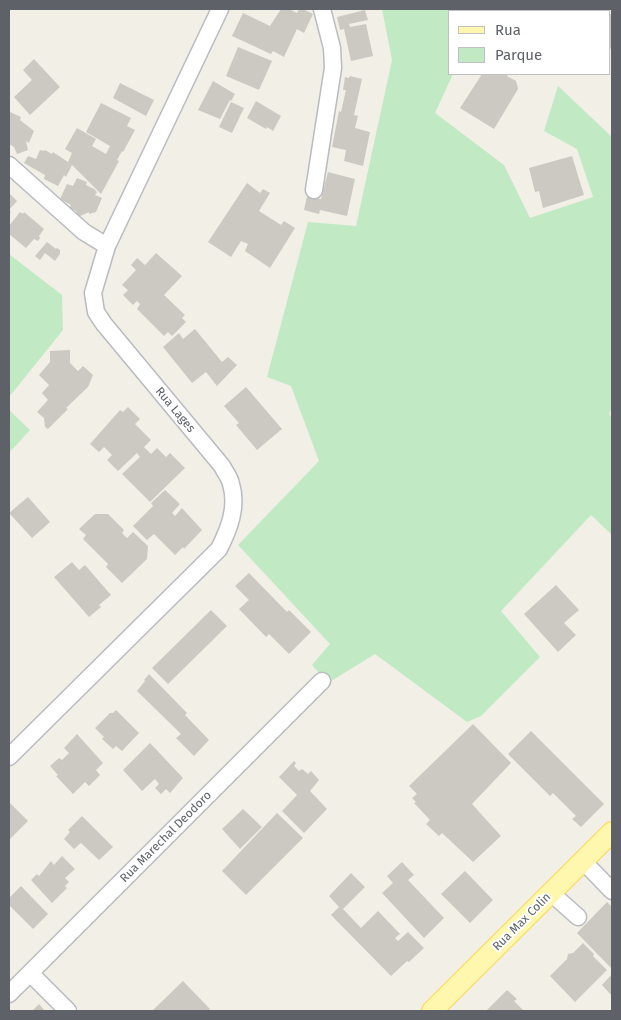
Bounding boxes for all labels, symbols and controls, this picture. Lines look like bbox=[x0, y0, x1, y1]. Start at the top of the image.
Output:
legend bbox=[448, 10, 611, 75]
text: Rua bbox=[495, 21, 521, 39]
text: Parque bbox=[495, 46, 542, 64]
street label: Rua Lages bbox=[152, 385, 198, 435]
street label: Rua Marechal Deodoro bbox=[117, 788, 215, 886]
street label: Rua Max Colin bbox=[490, 890, 554, 954]

